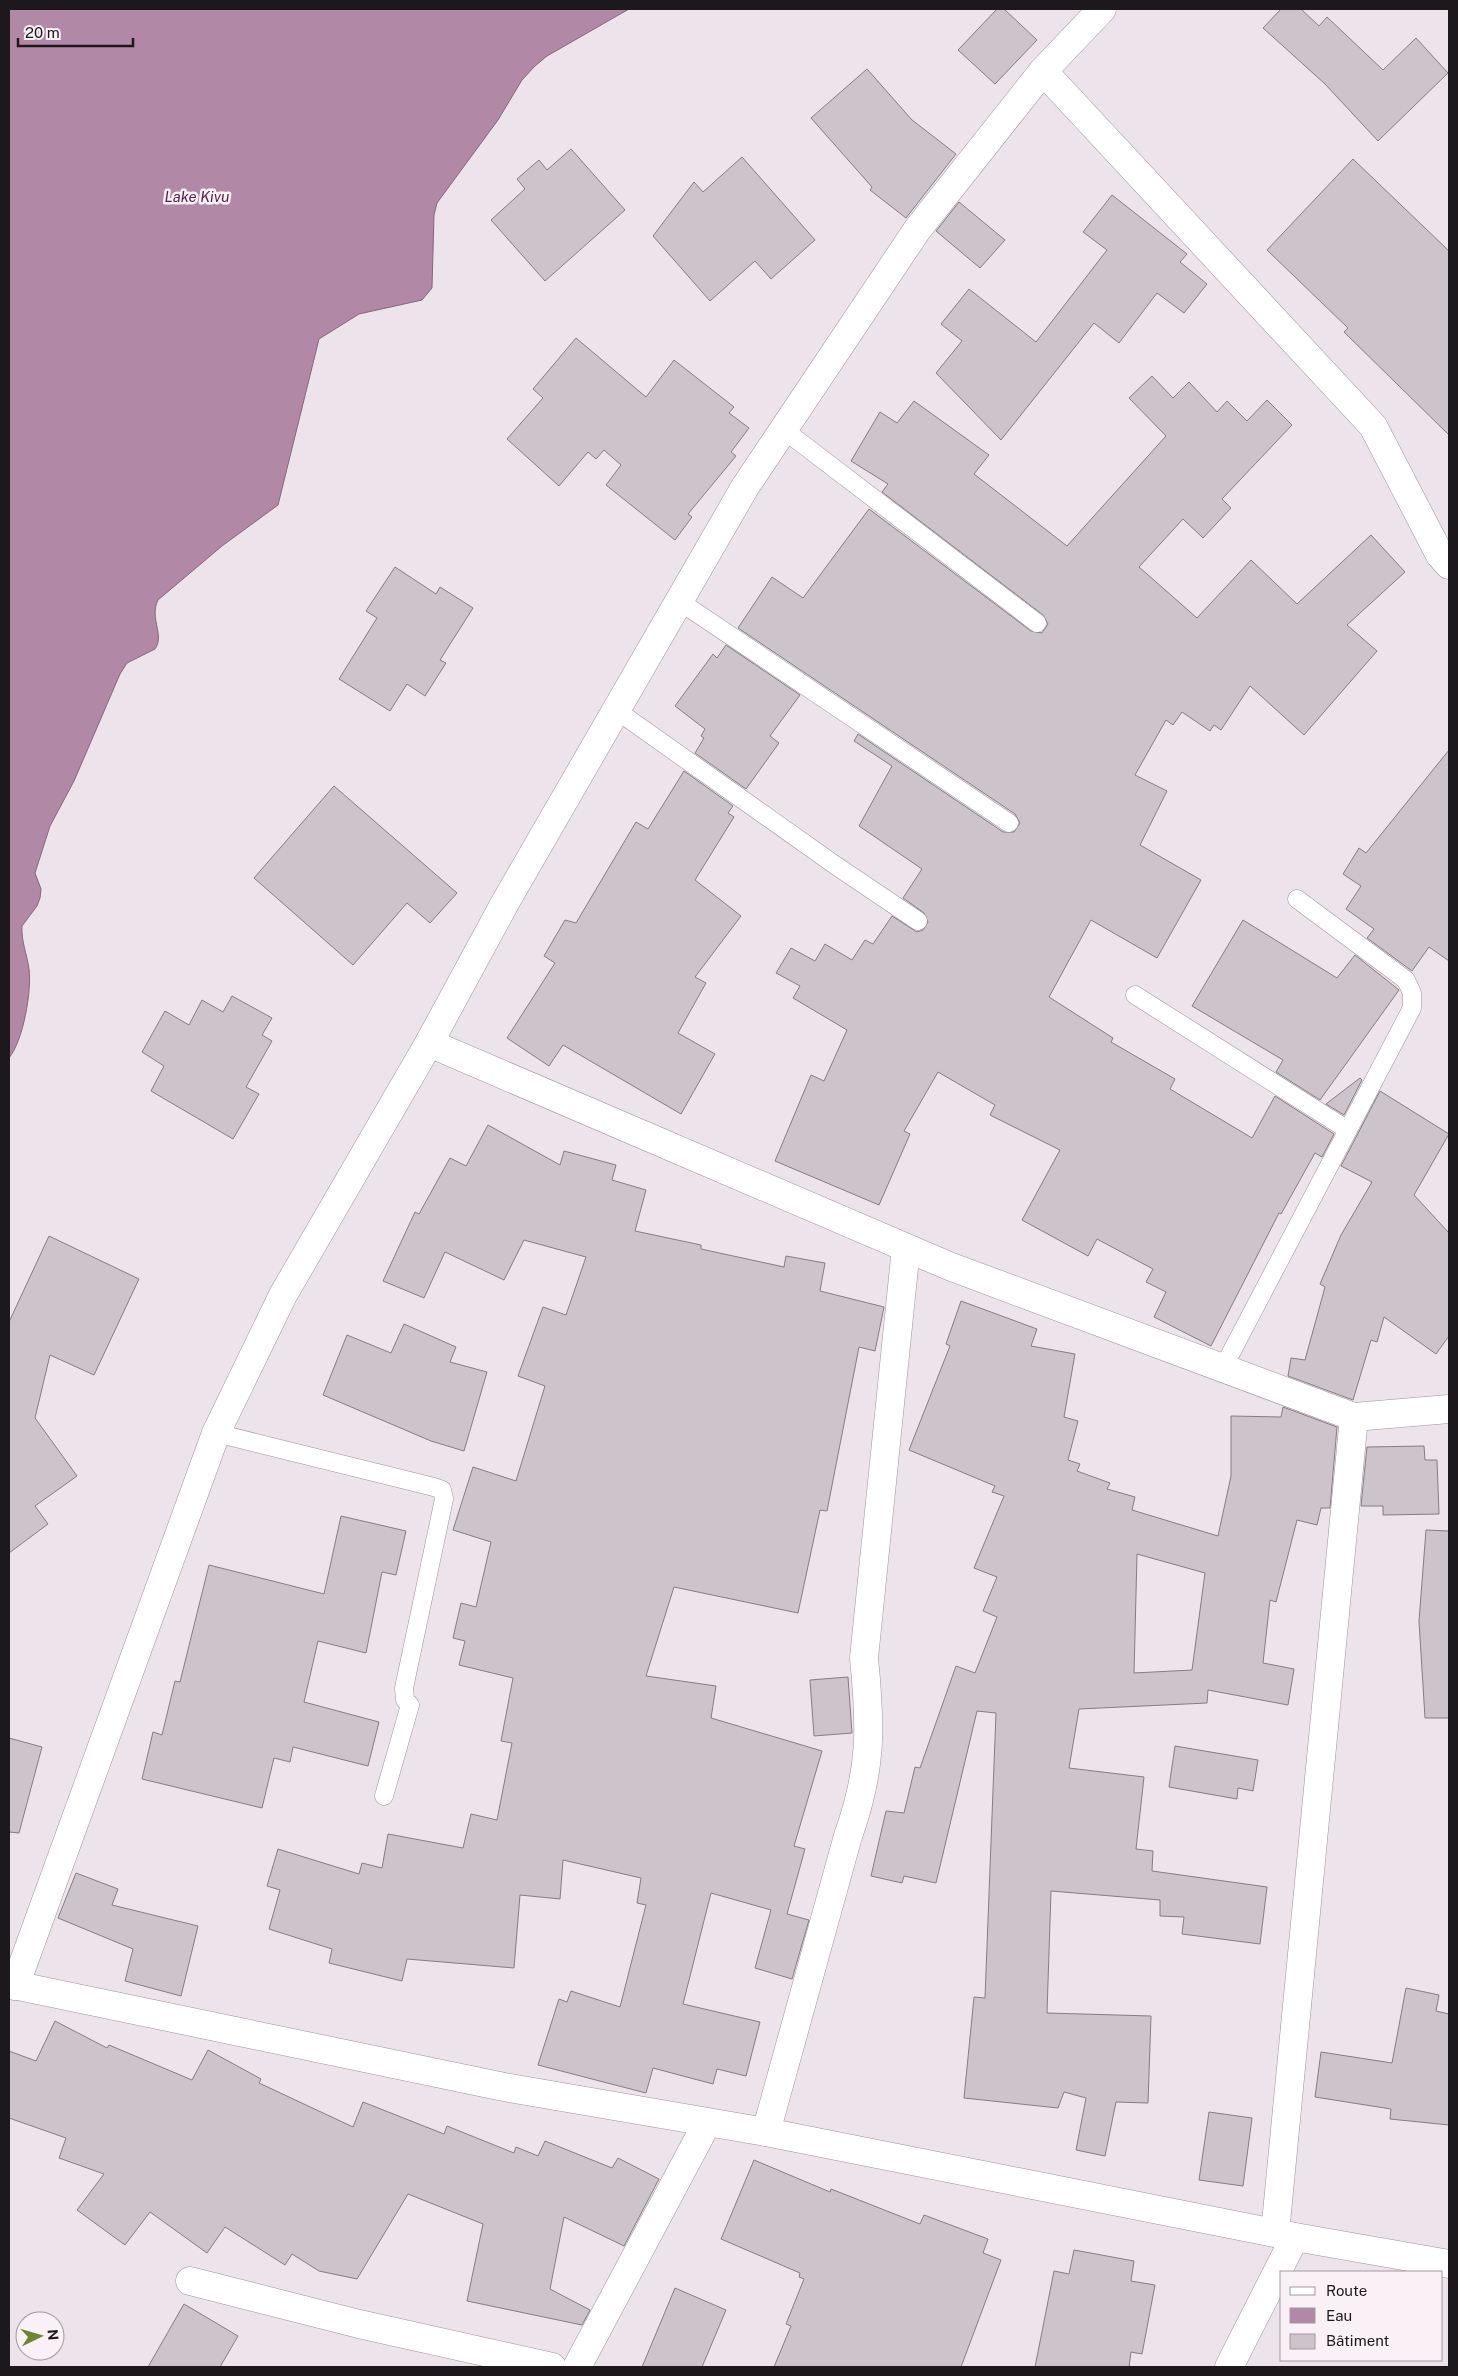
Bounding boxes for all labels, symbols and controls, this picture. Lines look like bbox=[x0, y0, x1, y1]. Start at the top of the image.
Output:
scale bar bbox=[18, 15, 132, 47]
text: 20 m bbox=[25, 24, 60, 41]
water label: Lake Kivu bbox=[165, 188, 229, 205]
legend bbox=[1280, 2271, 1443, 2361]
text: Route bbox=[1326, 2282, 1367, 2299]
text: Eau bbox=[1326, 2307, 1352, 2324]
north arrow bbox=[15, 2311, 65, 2361]
text: N bbox=[45, 2329, 61, 2341]
text: Bâtiment bbox=[1326, 2332, 1389, 2349]

